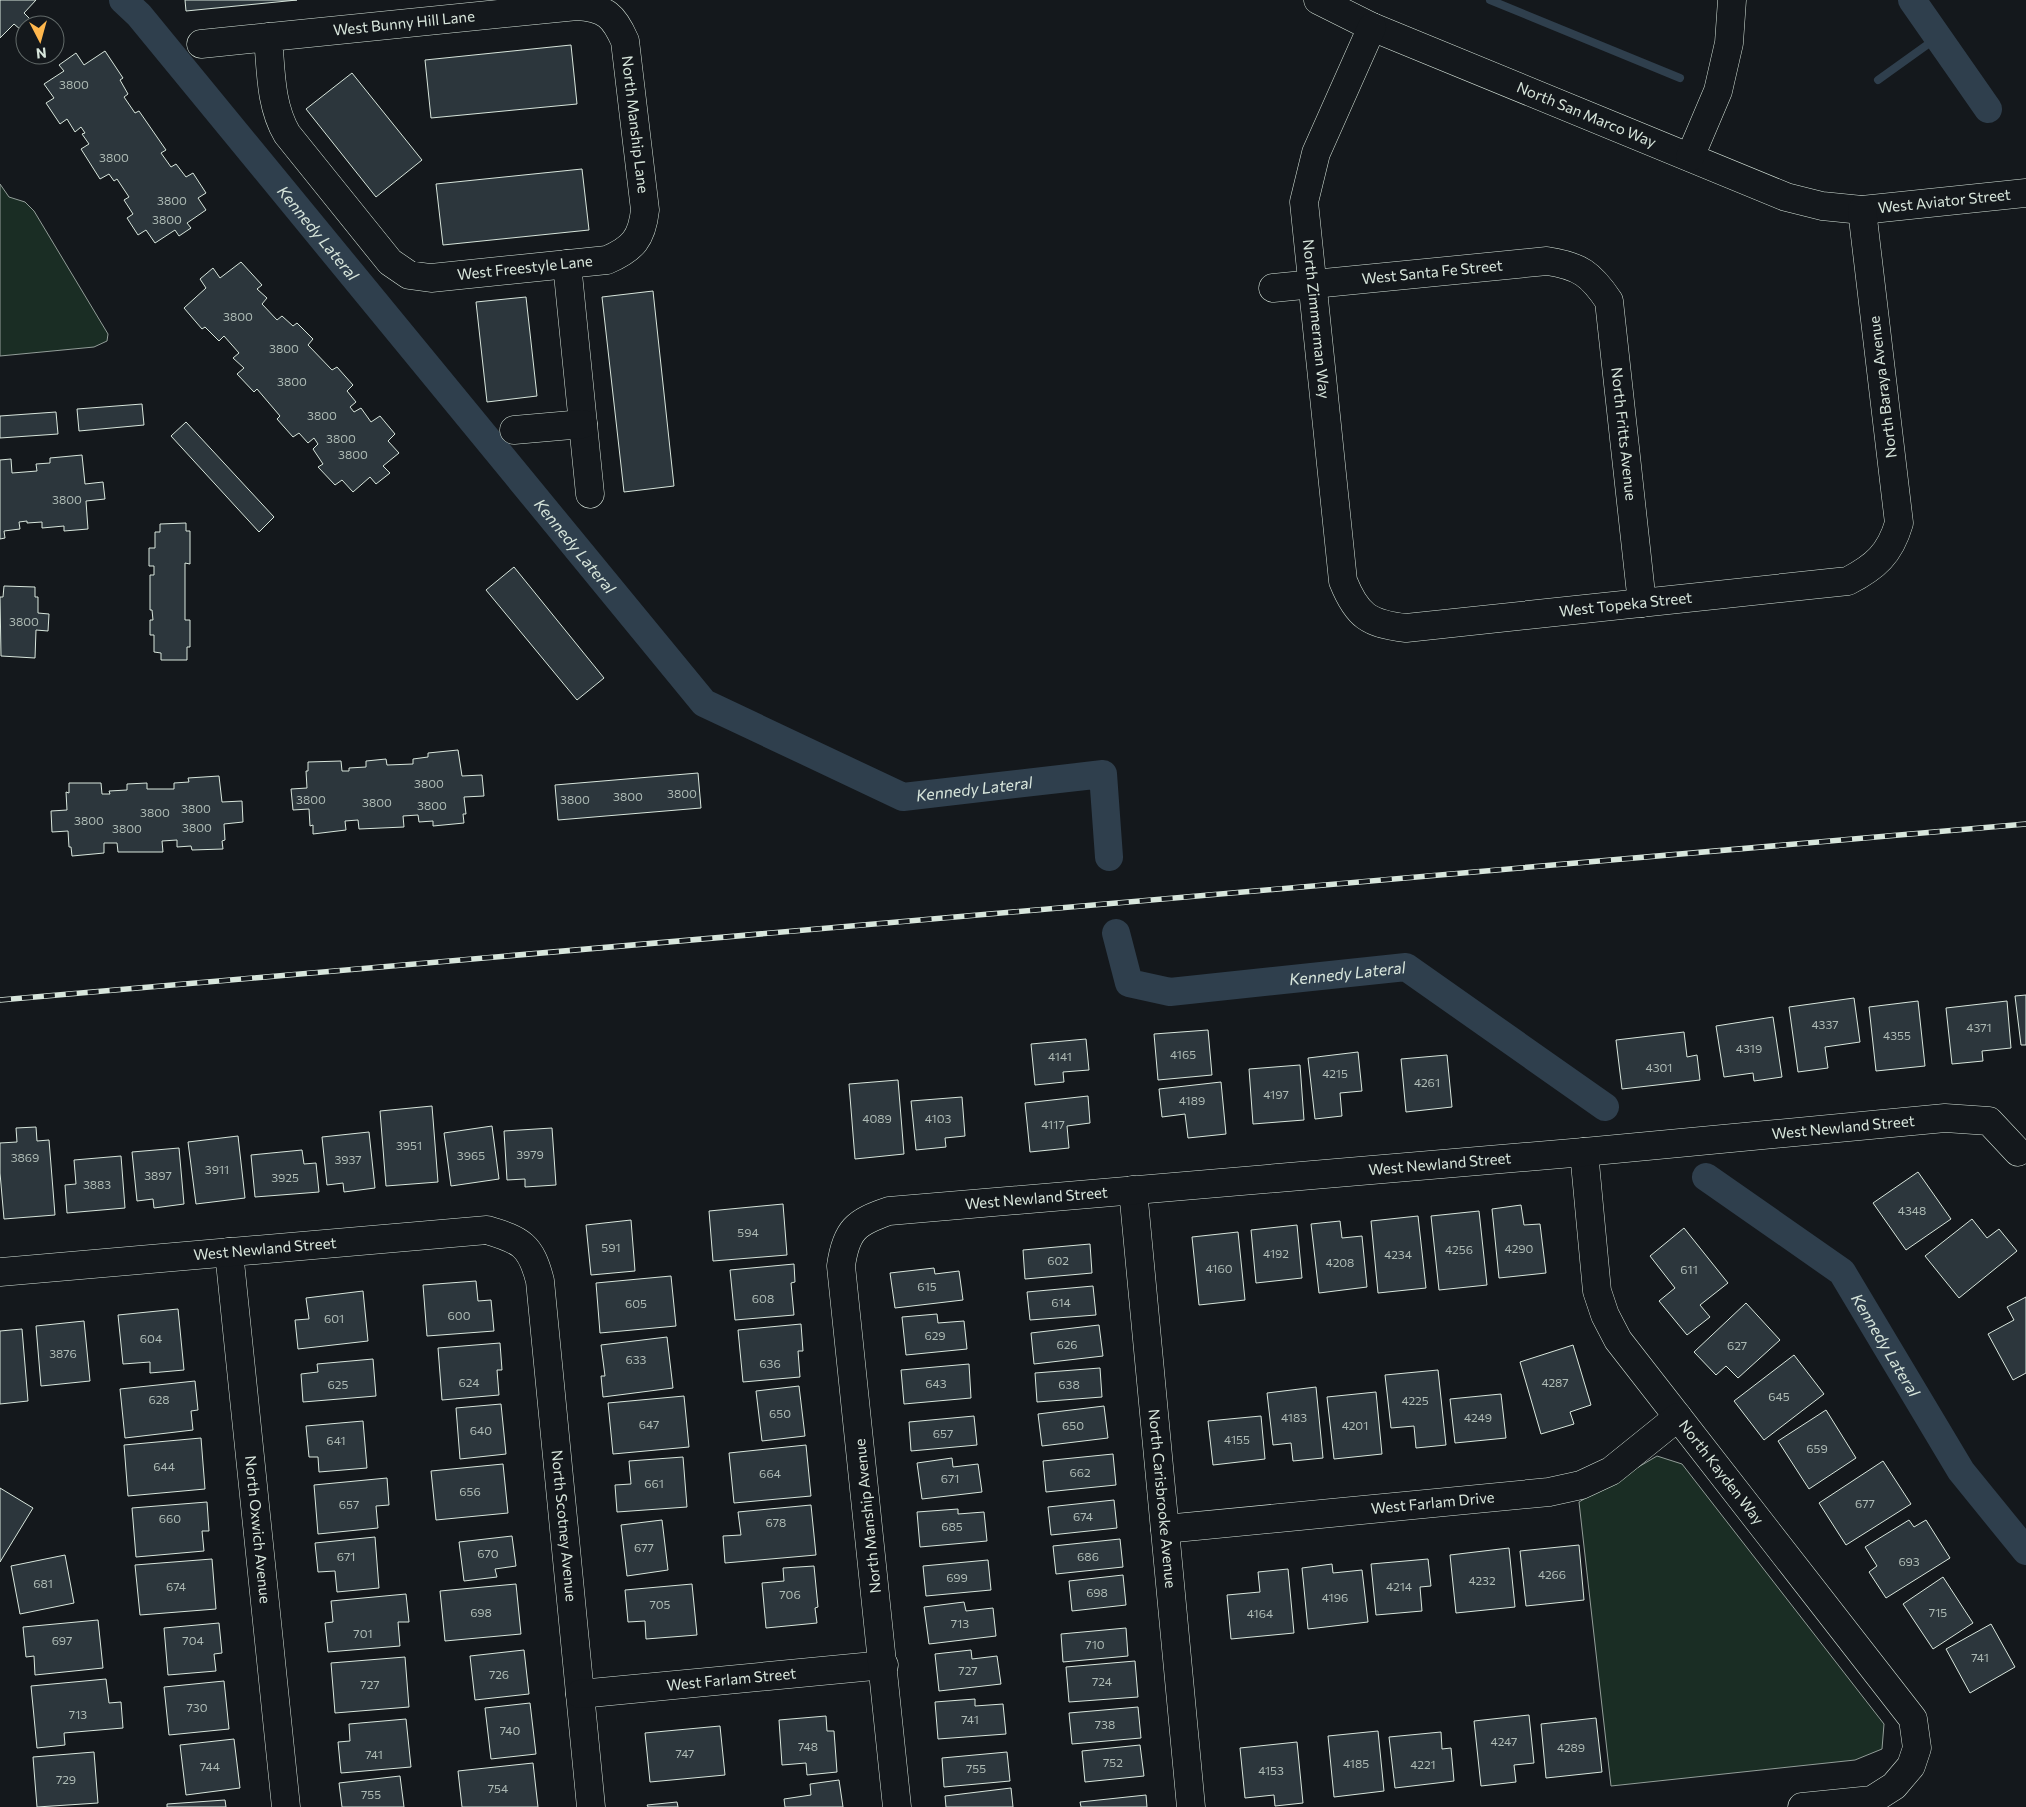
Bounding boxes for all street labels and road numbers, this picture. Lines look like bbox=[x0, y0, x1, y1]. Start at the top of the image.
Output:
street label: West Bunny Hill Lane bbox=[332, 6, 476, 39]
street label: North Manship Lane bbox=[619, 54, 653, 194]
street label: North San Marco Way bbox=[1514, 77, 1659, 151]
street label: West Aviator Street bbox=[1877, 185, 2012, 216]
street label: North Zimmerman Way bbox=[1300, 238, 1334, 400]
street label: West Freestyle Lane bbox=[456, 251, 594, 283]
street label: West Santa Fe Street bbox=[1361, 255, 1504, 287]
street label: North Baraya Avenue bbox=[1864, 315, 1900, 459]
street label: North Fritts Avenue bbox=[1608, 366, 1641, 502]
street label: West Topeka Street bbox=[1558, 588, 1693, 620]
street label: West Newland Street bbox=[1771, 1111, 1915, 1142]
street label: West Newland Street bbox=[1368, 1148, 1512, 1178]
street label: West Newland Street bbox=[964, 1182, 1108, 1213]
street label: West Newland Street bbox=[193, 1233, 337, 1263]
street label: North Carisbrooke Avenue bbox=[1146, 1408, 1180, 1589]
street label: North Kayden Way bbox=[1676, 1416, 1768, 1528]
street label: North Manship Avenue bbox=[850, 1438, 884, 1594]
street label: North Scotney Avenue bbox=[548, 1449, 581, 1602]
street label: North Oxwich Avenue bbox=[242, 1454, 275, 1604]
street label: West Farlam Drive bbox=[1370, 1487, 1495, 1517]
street label: West Farlam Street bbox=[666, 1663, 797, 1694]

